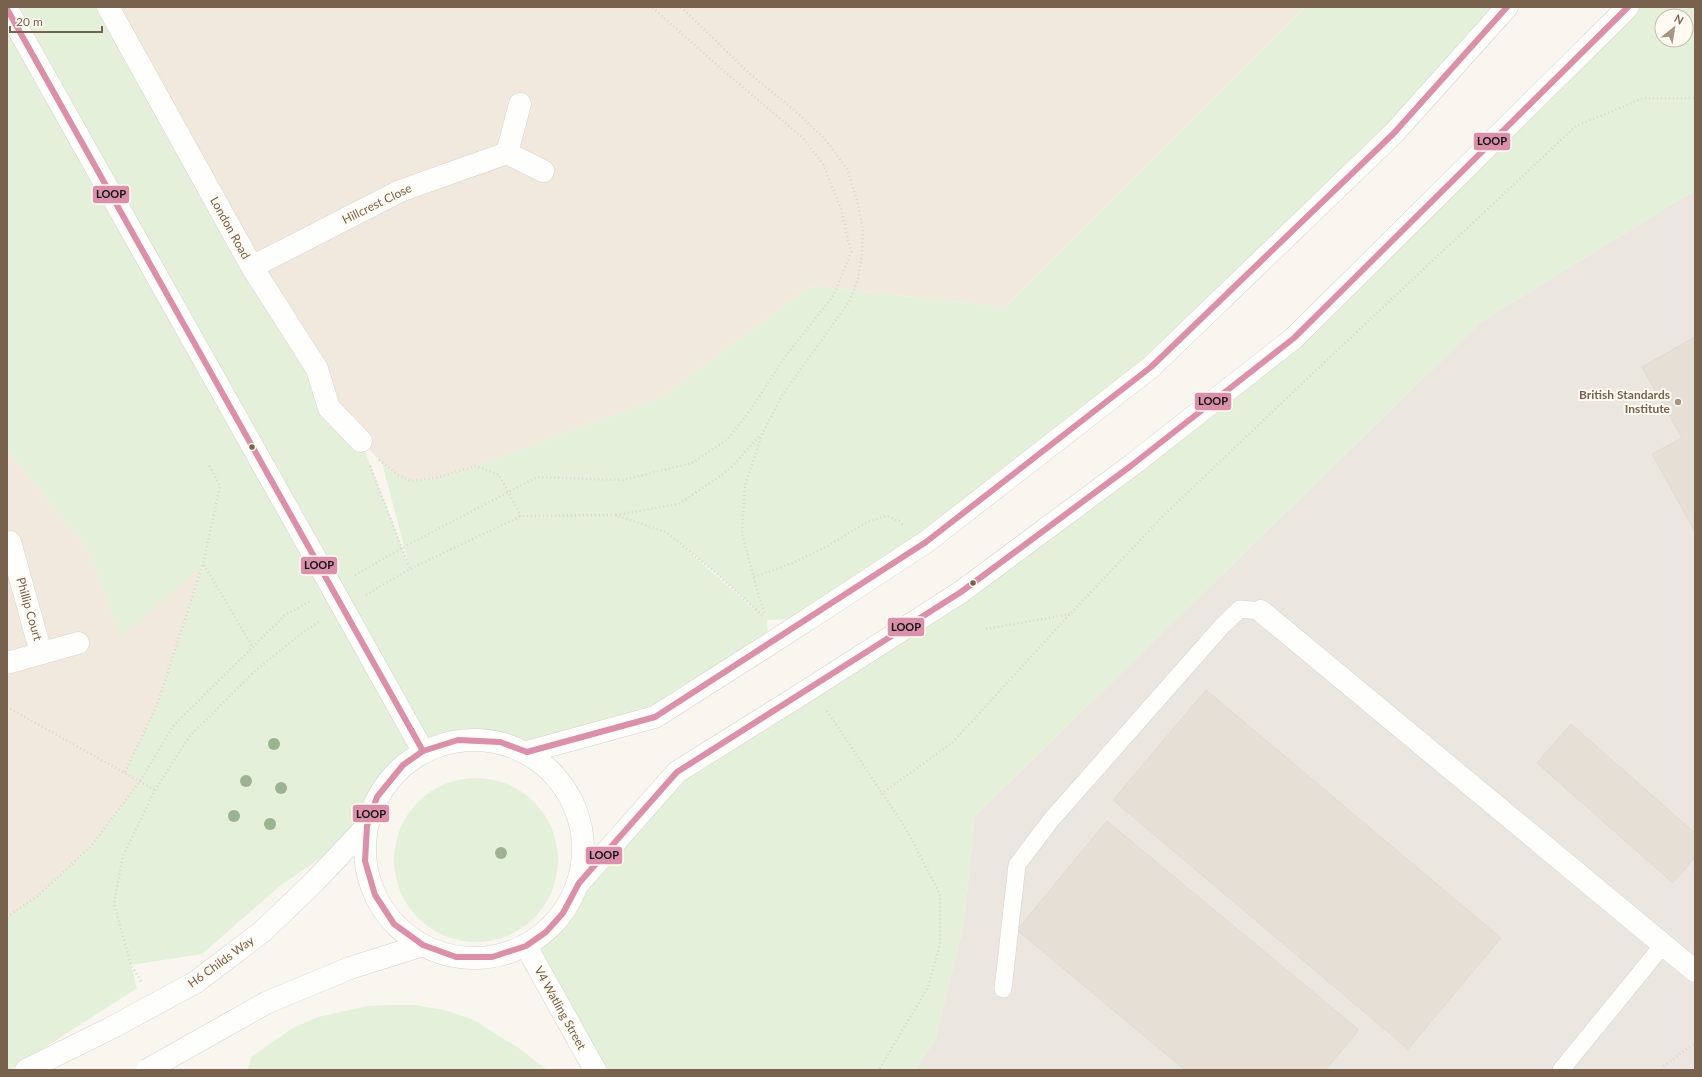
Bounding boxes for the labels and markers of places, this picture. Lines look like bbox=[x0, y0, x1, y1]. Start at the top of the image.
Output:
place label: British Standards Institute bbox=[1579, 387, 1671, 416]
marker: British Standards Institute bbox=[1673, 397, 1683, 407]
unlabelled marker bbox=[247, 442, 257, 452]
unlabelled marker bbox=[968, 578, 978, 588]

